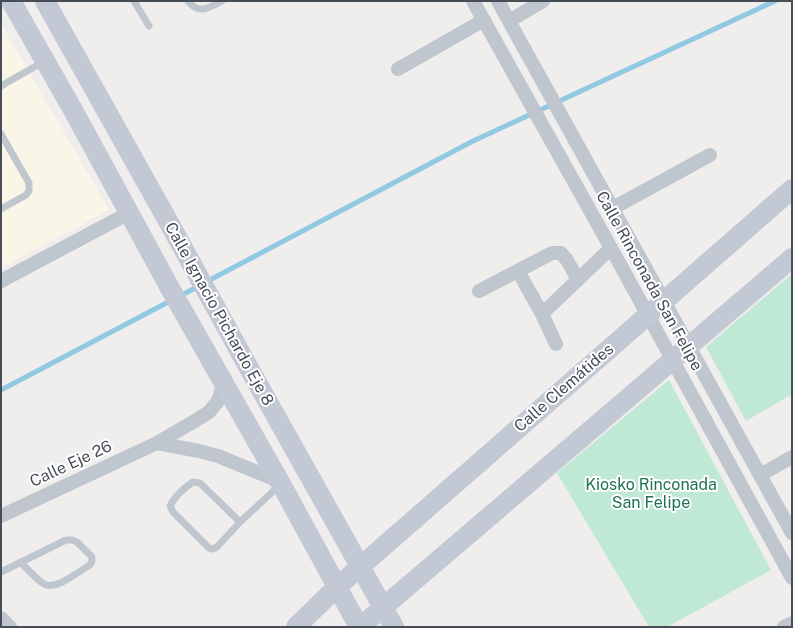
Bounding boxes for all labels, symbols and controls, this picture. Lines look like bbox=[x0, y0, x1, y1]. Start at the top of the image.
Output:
street label: Calle Rinconada San Felipe bbox=[592, 188, 706, 374]
street label: Calle Ignacio Pichardo Eje 8 bbox=[161, 219, 277, 409]
street label: Calle Clemátides bbox=[510, 340, 618, 436]
street label: Calle Eje 26 bbox=[27, 437, 115, 491]
park label: Kiosko Rinconada San Felipe bbox=[585, 475, 717, 513]

